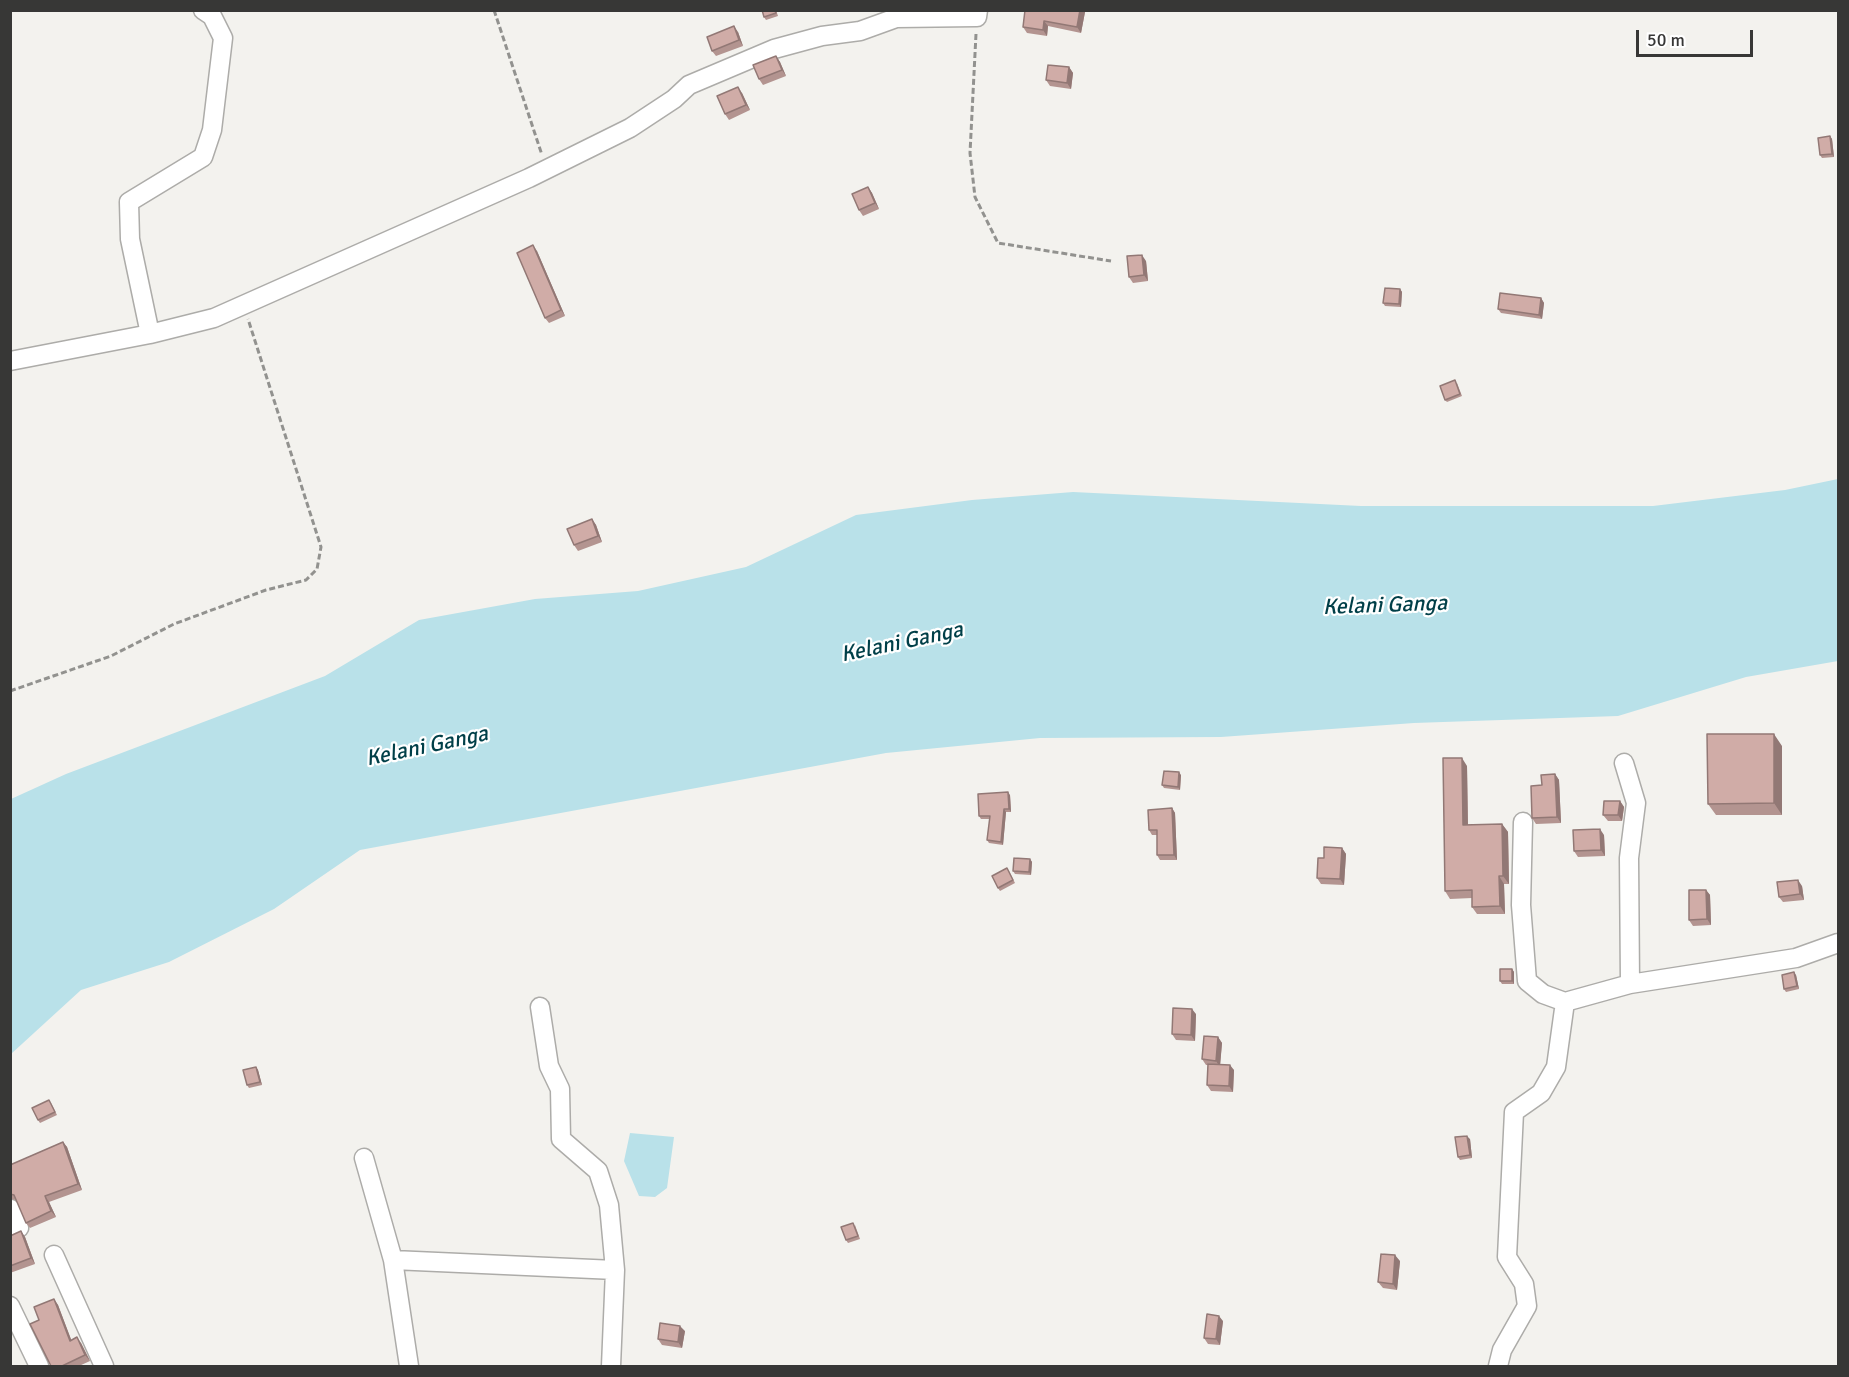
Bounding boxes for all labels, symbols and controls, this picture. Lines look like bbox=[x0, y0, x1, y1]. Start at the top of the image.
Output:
scale bar bbox=[1639, 18, 1756, 56]
text: 50 m bbox=[1647, 29, 1685, 51]
water label: Kelani Ganga bbox=[1322, 591, 1448, 621]
water label: Kelani Ganga bbox=[838, 617, 966, 669]
water label: Kelani Ganga bbox=[363, 721, 491, 773]

